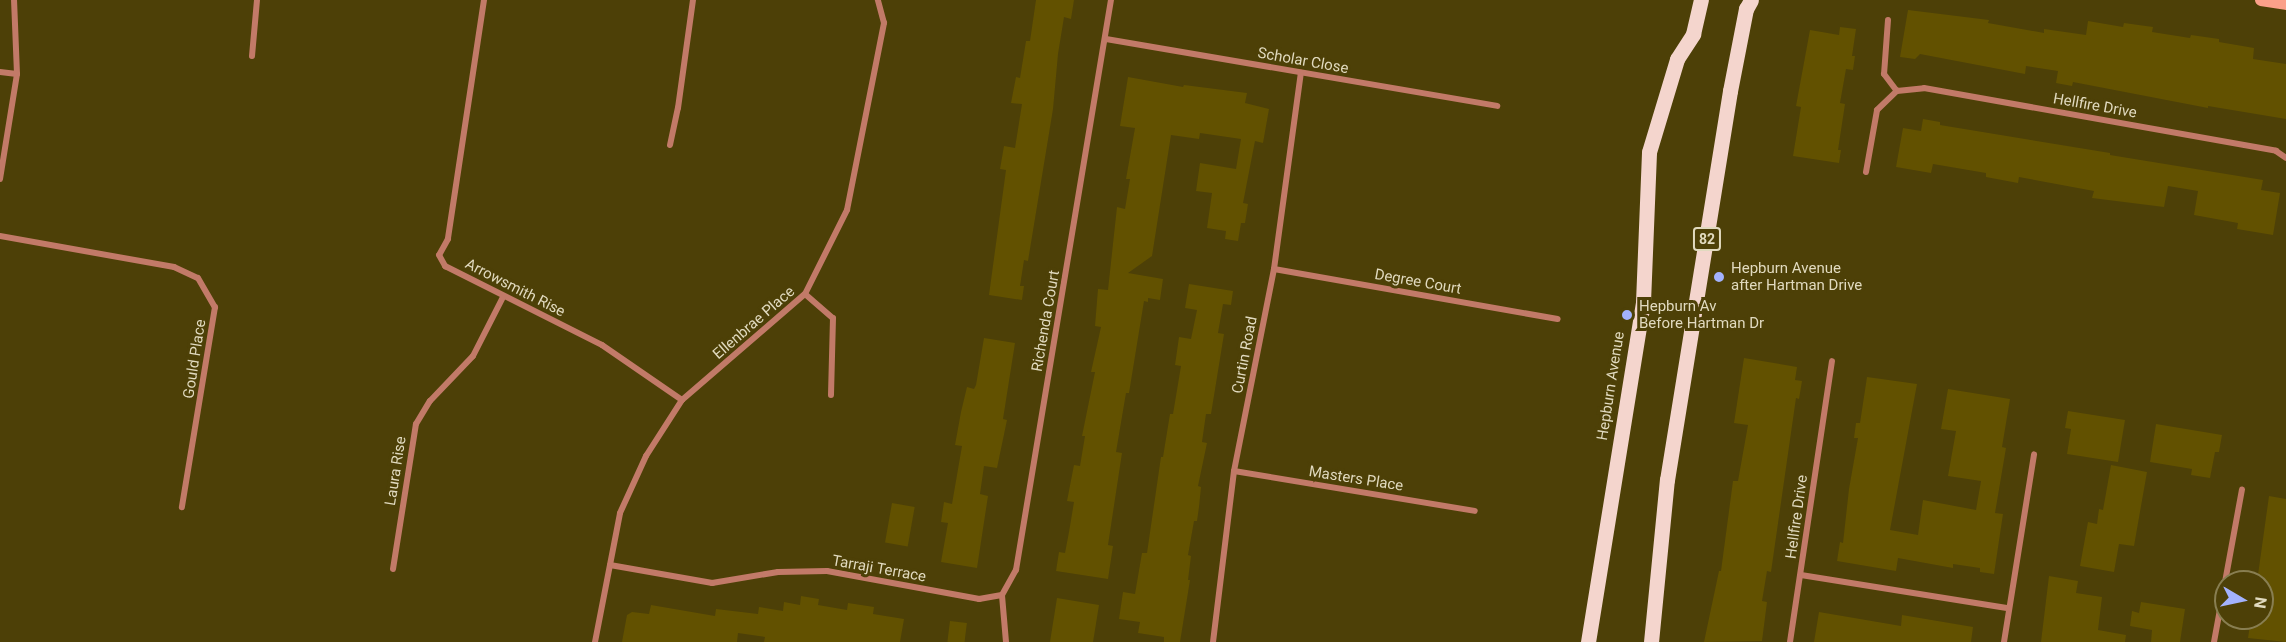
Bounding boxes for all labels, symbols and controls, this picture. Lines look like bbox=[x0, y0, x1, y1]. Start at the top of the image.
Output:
street label: Scholar Close bbox=[1256, 44, 1350, 78]
street label: Hellfire Drive bbox=[2052, 90, 2138, 122]
road number: 82 bbox=[1692, 228, 1722, 250]
street label: Arrowsmith Rise bbox=[462, 255, 568, 321]
place label: Hepburn Avenue after Hartman Drive bbox=[1731, 259, 1862, 294]
street label: Degree Court bbox=[1373, 266, 1463, 298]
street label: Richenda Court bbox=[1028, 269, 1064, 373]
marker: Hepburn Avenue after Hartman Drive bbox=[1712, 270, 1726, 284]
street label: Ellenbrae Place bbox=[710, 283, 798, 363]
place label: Hepburn Av Before Hartman Dr bbox=[1639, 297, 1764, 332]
marker: Hepburn Av Before Hartman Dr bbox=[1620, 308, 1634, 322]
street label: Curtin Road bbox=[1229, 315, 1261, 395]
street label: Gould Place bbox=[180, 318, 210, 400]
street label: Hepburn Avenue bbox=[1594, 330, 1628, 442]
street label: Laura Rise bbox=[382, 435, 410, 507]
street label: Masters Place bbox=[1307, 463, 1405, 495]
street label: Hellfire Drive bbox=[1782, 474, 1812, 560]
street label: Tarraji Terrace bbox=[831, 552, 927, 586]
north arrow bbox=[2214, 570, 2274, 630]
text: N bbox=[2250, 596, 2271, 610]

